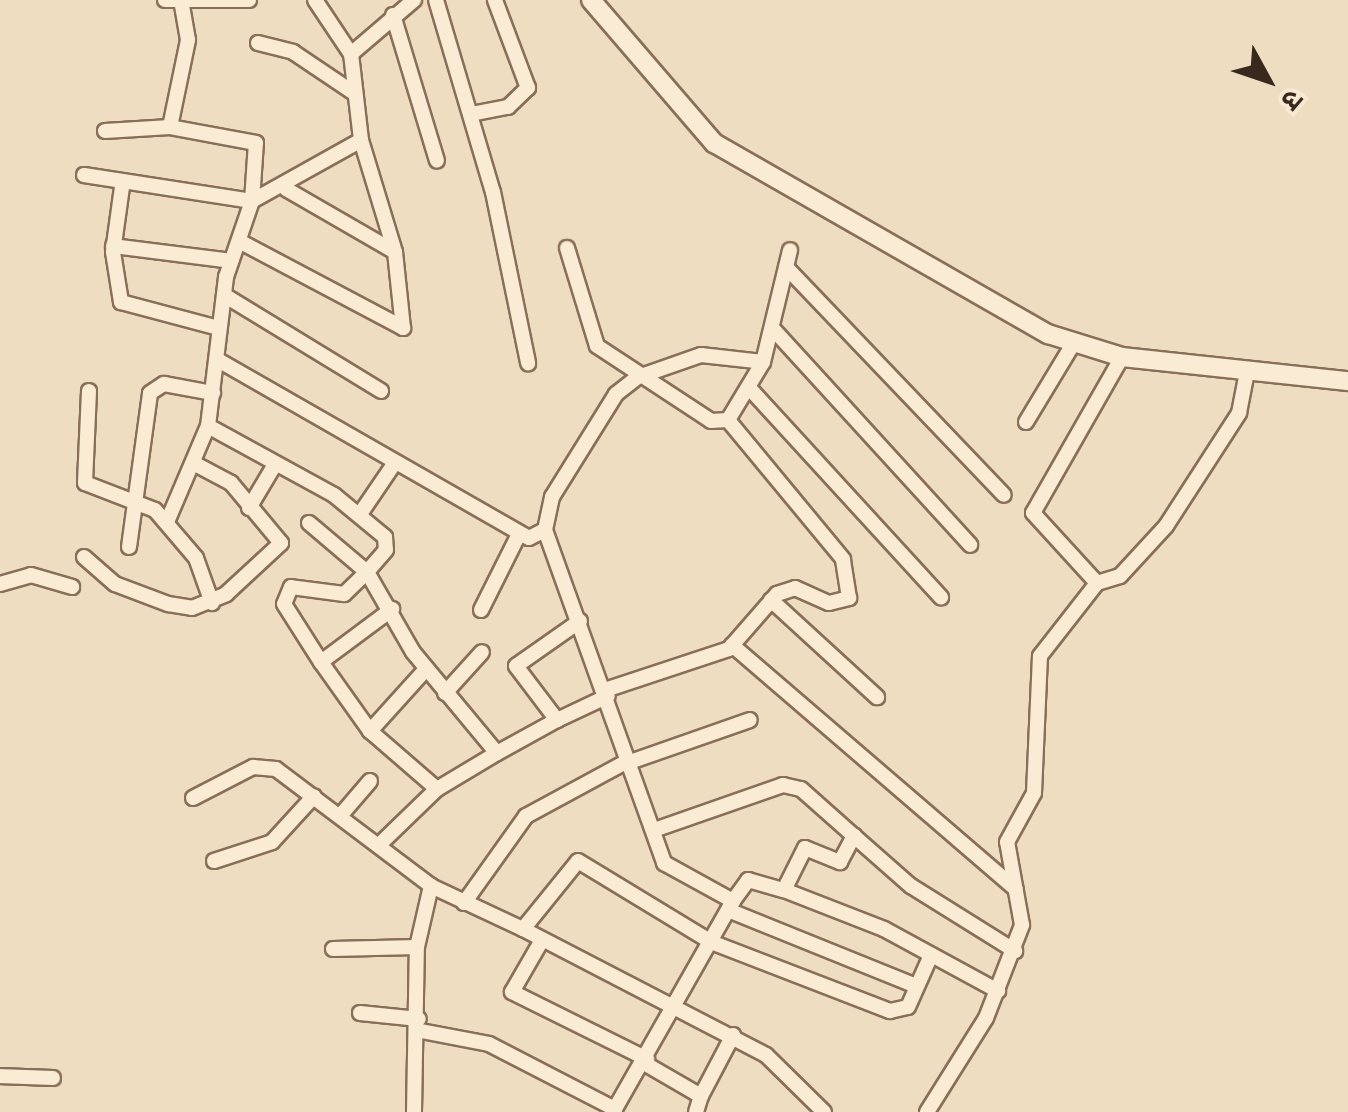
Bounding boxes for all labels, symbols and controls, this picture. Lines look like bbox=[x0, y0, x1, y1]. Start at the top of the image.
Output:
north arrow bbox=[1218, 30, 1318, 130]
text: उ bbox=[1270, 80, 1313, 120]

